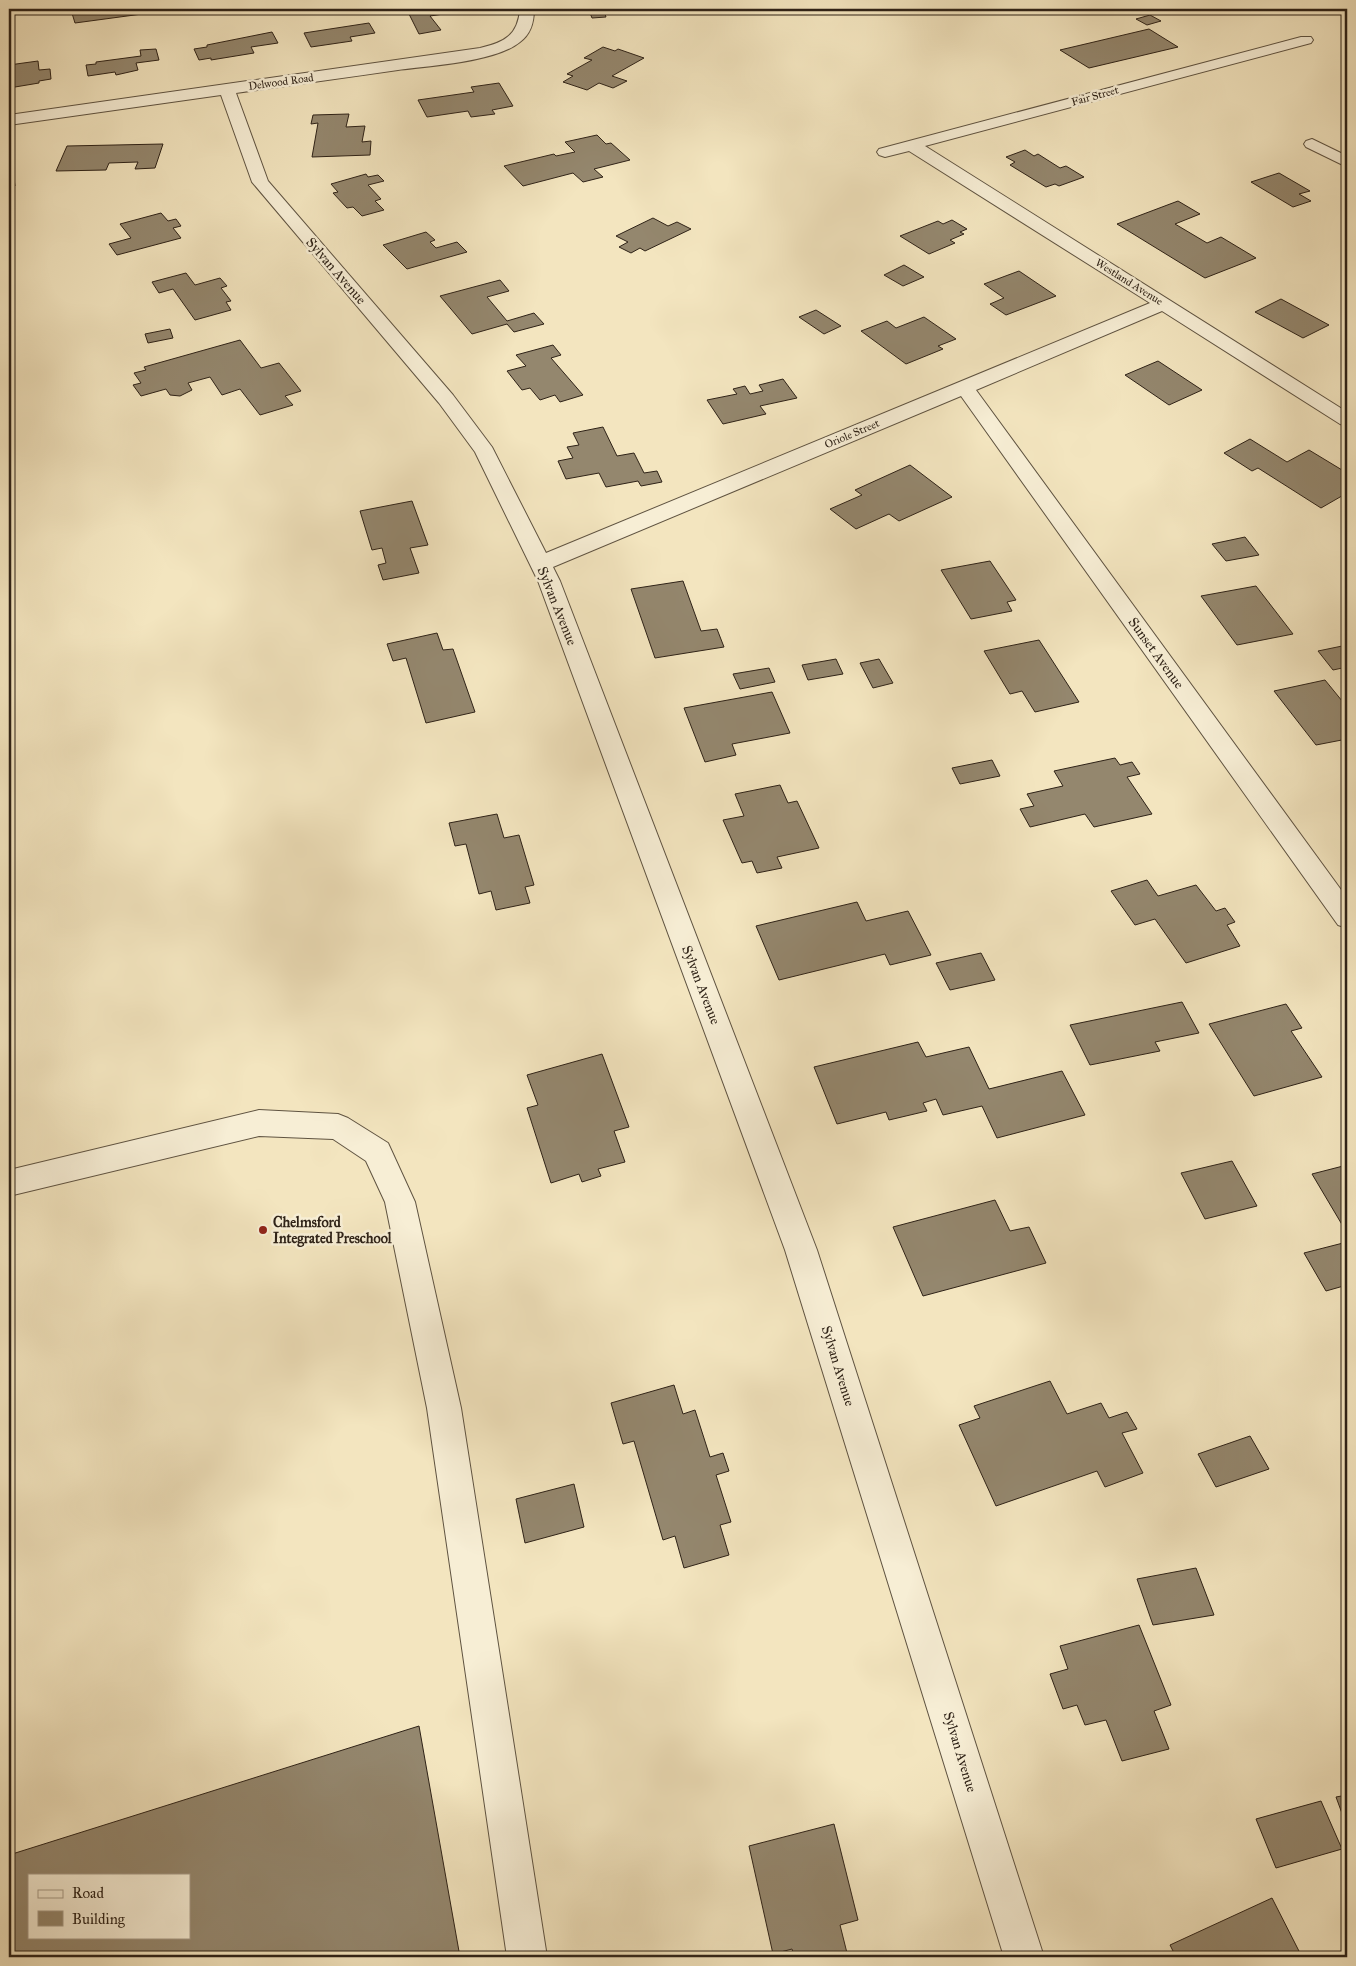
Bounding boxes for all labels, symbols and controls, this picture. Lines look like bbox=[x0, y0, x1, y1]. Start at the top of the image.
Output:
street label: Delwood Road bbox=[247, 71, 315, 93]
street label: Fair Street bbox=[1070, 83, 1120, 109]
street label: Sylvan Avenue bbox=[302, 234, 370, 308]
street label: Westland Avenue bbox=[1093, 256, 1165, 308]
street label: Oriole Street bbox=[823, 417, 881, 451]
street label: Sylvan Avenue bbox=[534, 564, 581, 648]
street label: Sunset Avenue bbox=[1124, 614, 1188, 692]
street label: Sylvan Avenue bbox=[678, 943, 724, 1027]
place label: Chelmsford Integrated Preschool bbox=[273, 1214, 393, 1248]
marker: Chelmsford Integrated Preschool bbox=[257, 1224, 269, 1236]
street label: Sylvan Avenue bbox=[818, 1324, 858, 1408]
street label: Sylvan Avenue bbox=[940, 1710, 980, 1794]
legend bbox=[28, 1874, 190, 1938]
text: Road bbox=[72, 1884, 104, 1902]
text: Building bbox=[72, 1910, 126, 1928]

